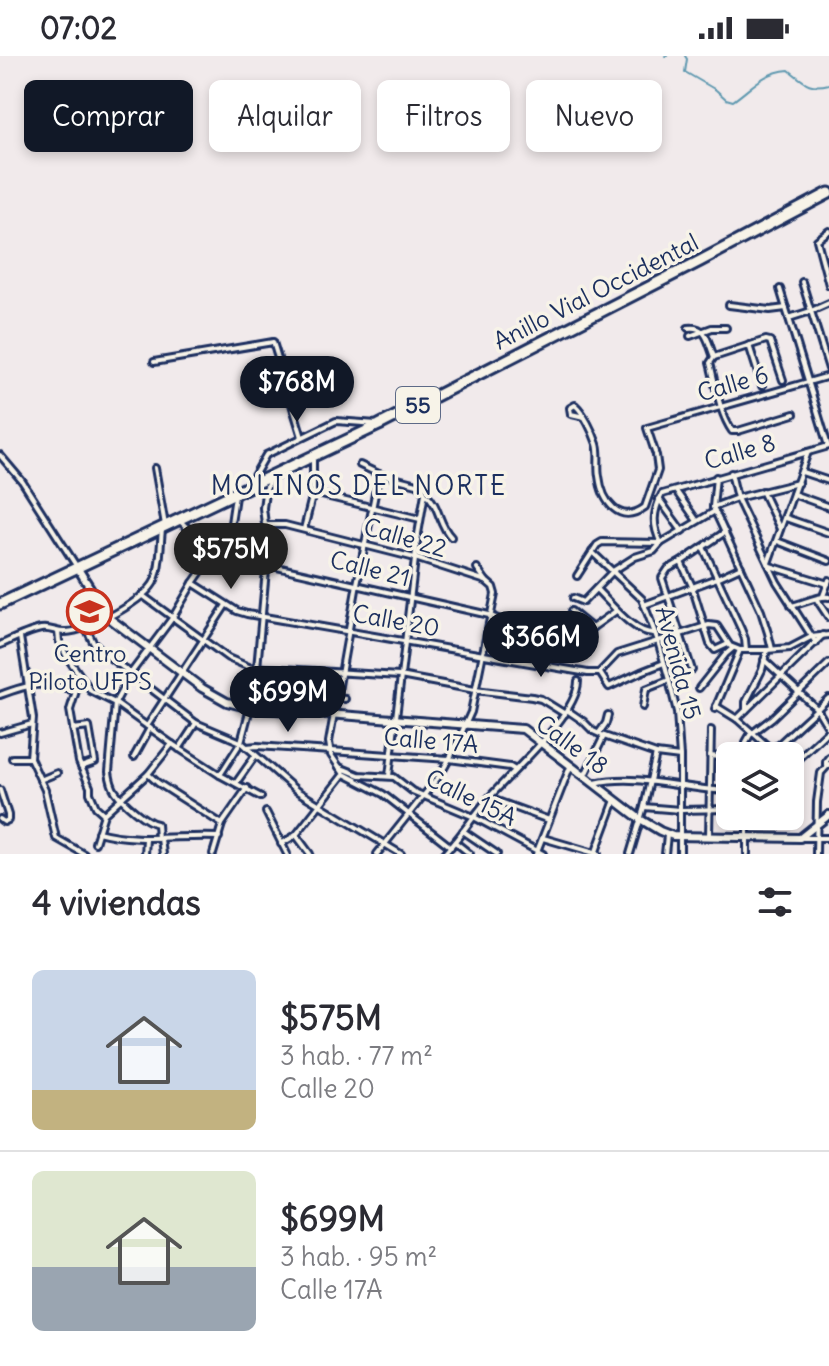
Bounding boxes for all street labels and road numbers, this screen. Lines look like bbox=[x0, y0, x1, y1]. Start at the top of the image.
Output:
street label: Anillo Vial Occidental bbox=[488, 226, 703, 356]
street label: Calle 6 bbox=[694, 359, 772, 407]
road number: 55 bbox=[396, 387, 440, 423]
street label: Calle 8 bbox=[701, 427, 779, 475]
street label: Calle 22 bbox=[360, 511, 450, 563]
street label: Calle 21 bbox=[327, 544, 413, 592]
street label: Calle 20 bbox=[350, 598, 442, 642]
street label: Avenida 15 bbox=[649, 603, 708, 723]
street label: Calle 18 bbox=[531, 708, 615, 780]
street label: Calle 17A bbox=[383, 721, 480, 759]
street label: Calle 15A bbox=[421, 762, 522, 832]

